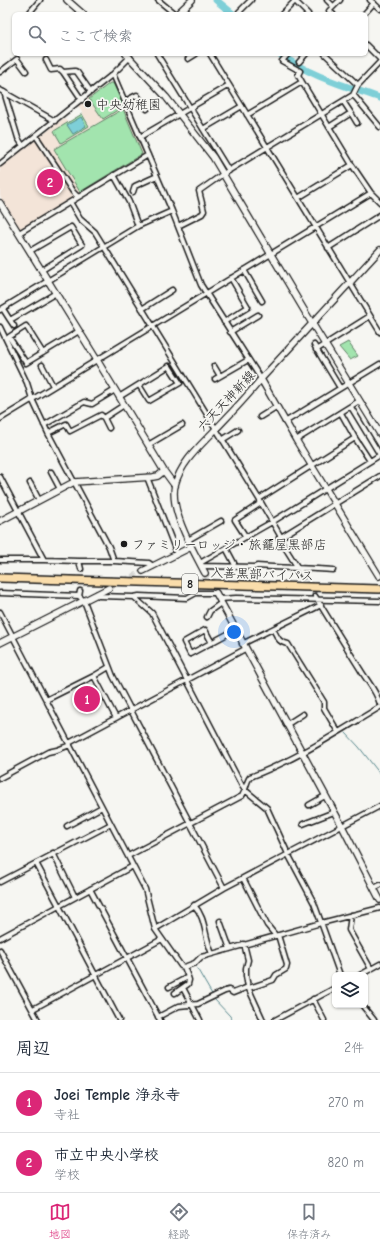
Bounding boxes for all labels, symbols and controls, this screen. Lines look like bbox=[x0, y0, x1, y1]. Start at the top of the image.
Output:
search box bbox=[12, 12, 368, 56]
icon: search bbox=[26, 23, 48, 45]
text: ここで検索 bbox=[58, 27, 133, 45]
place label: 中央幼稚園 bbox=[96, 97, 161, 112]
marker: 中央幼稚園 bbox=[83, 99, 93, 109]
pin: 2 bbox=[37, 167, 63, 197]
street label: 六天天神新線 bbox=[194, 367, 259, 435]
place label: ファミリーロッジ・旅籠屋黒部店 bbox=[132, 537, 326, 552]
marker: ファミリーロッジ・旅籠屋黒部店 bbox=[119, 539, 129, 549]
street label: 入善黒部バイパス bbox=[210, 565, 314, 583]
road number: 8 bbox=[182, 574, 198, 594]
your location bbox=[224, 622, 244, 642]
pin: 1 bbox=[74, 684, 100, 714]
map controls bbox=[332, 972, 368, 1008]
button: layers bbox=[332, 972, 368, 1008]
text: 周辺 bbox=[16, 1039, 50, 1058]
text: 2件 bbox=[344, 1040, 364, 1055]
text: Joei Temple 浄永寺 bbox=[54, 1086, 180, 1104]
text: 1 bbox=[26, 1095, 32, 1110]
text: 270 m bbox=[328, 1095, 364, 1110]
text: 寺社 bbox=[54, 1107, 80, 1122]
text: 市立中央小学校 bbox=[54, 1146, 159, 1164]
text: 2 bbox=[26, 1155, 32, 1170]
text: 820 m bbox=[327, 1155, 364, 1170]
text: 学校 bbox=[54, 1167, 80, 1182]
tab: 地図 bbox=[49, 1201, 71, 1241]
tab: 経路 bbox=[168, 1201, 190, 1241]
tab: 保存済み bbox=[287, 1201, 331, 1241]

